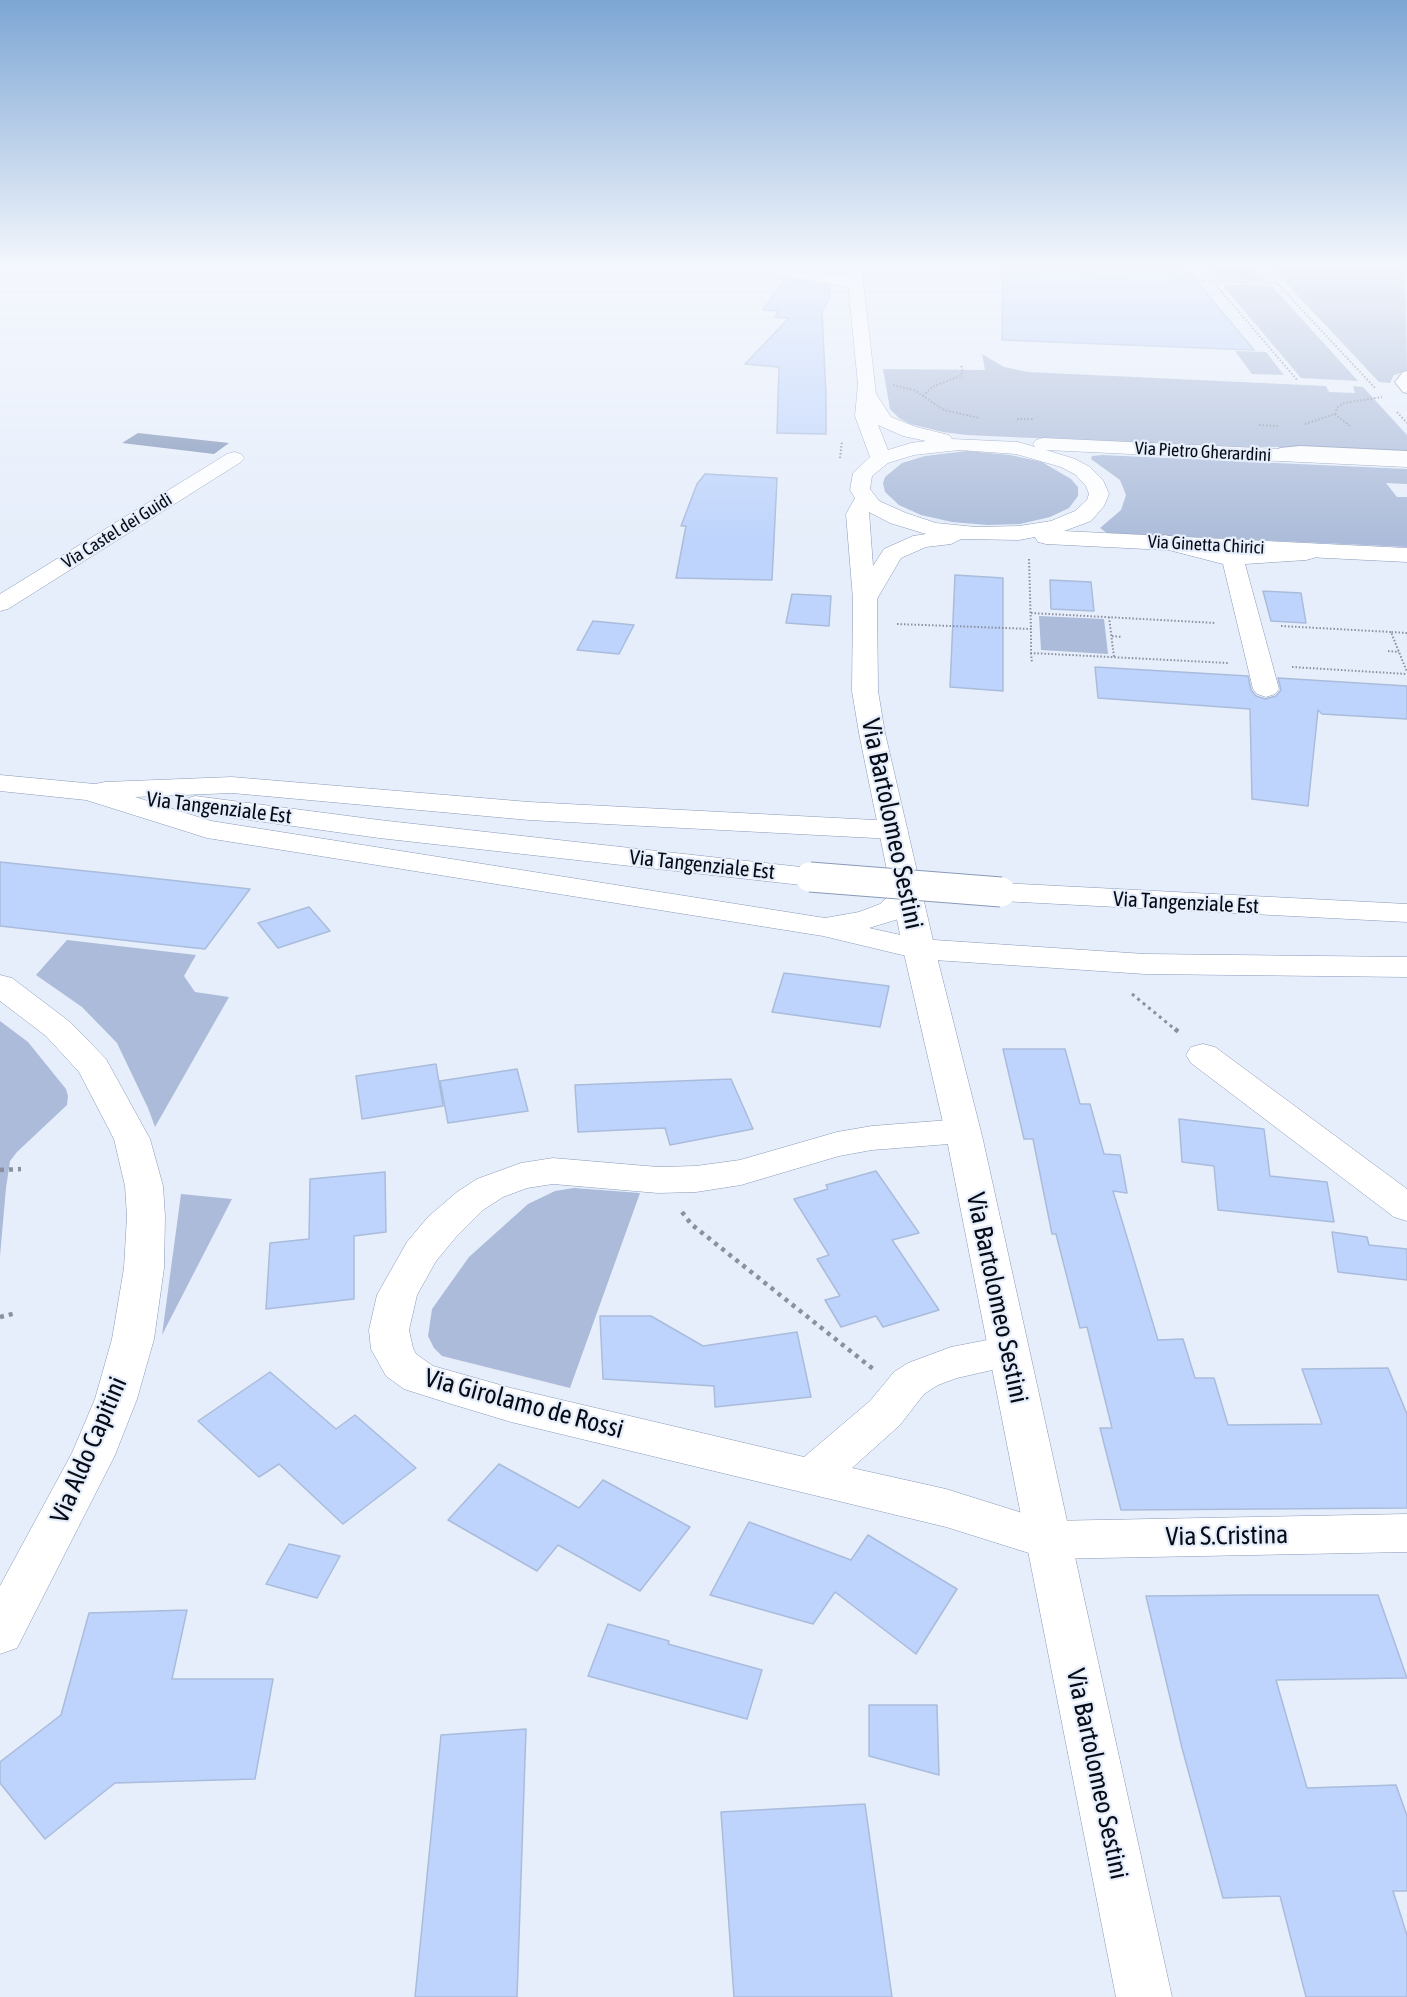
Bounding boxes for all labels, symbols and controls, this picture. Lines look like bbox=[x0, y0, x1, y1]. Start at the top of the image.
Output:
street label: Via Pietro Gherardini bbox=[1134, 438, 1272, 466]
street label: Via Castel dei Guidi bbox=[58, 489, 176, 573]
street label: Via Ginetta Chirici bbox=[1147, 531, 1265, 559]
street label: Via Bartolomeo Sestini bbox=[854, 716, 930, 932]
street label: Via Tangenziale Est bbox=[145, 787, 293, 829]
street label: Via Tangenziale Est bbox=[628, 845, 776, 885]
street label: Via Tangenziale Est bbox=[1112, 887, 1260, 919]
street label: Via Bartolomeo Sestini bbox=[959, 1190, 1035, 1406]
street label: Via Girolamo de Rossi bbox=[421, 1362, 627, 1446]
street label: Via Aldo Capitini bbox=[44, 1372, 134, 1528]
street label: Via S.Cristina bbox=[1165, 1519, 1289, 1553]
street label: Via Bartolomeo Sestini bbox=[1059, 1666, 1135, 1882]

